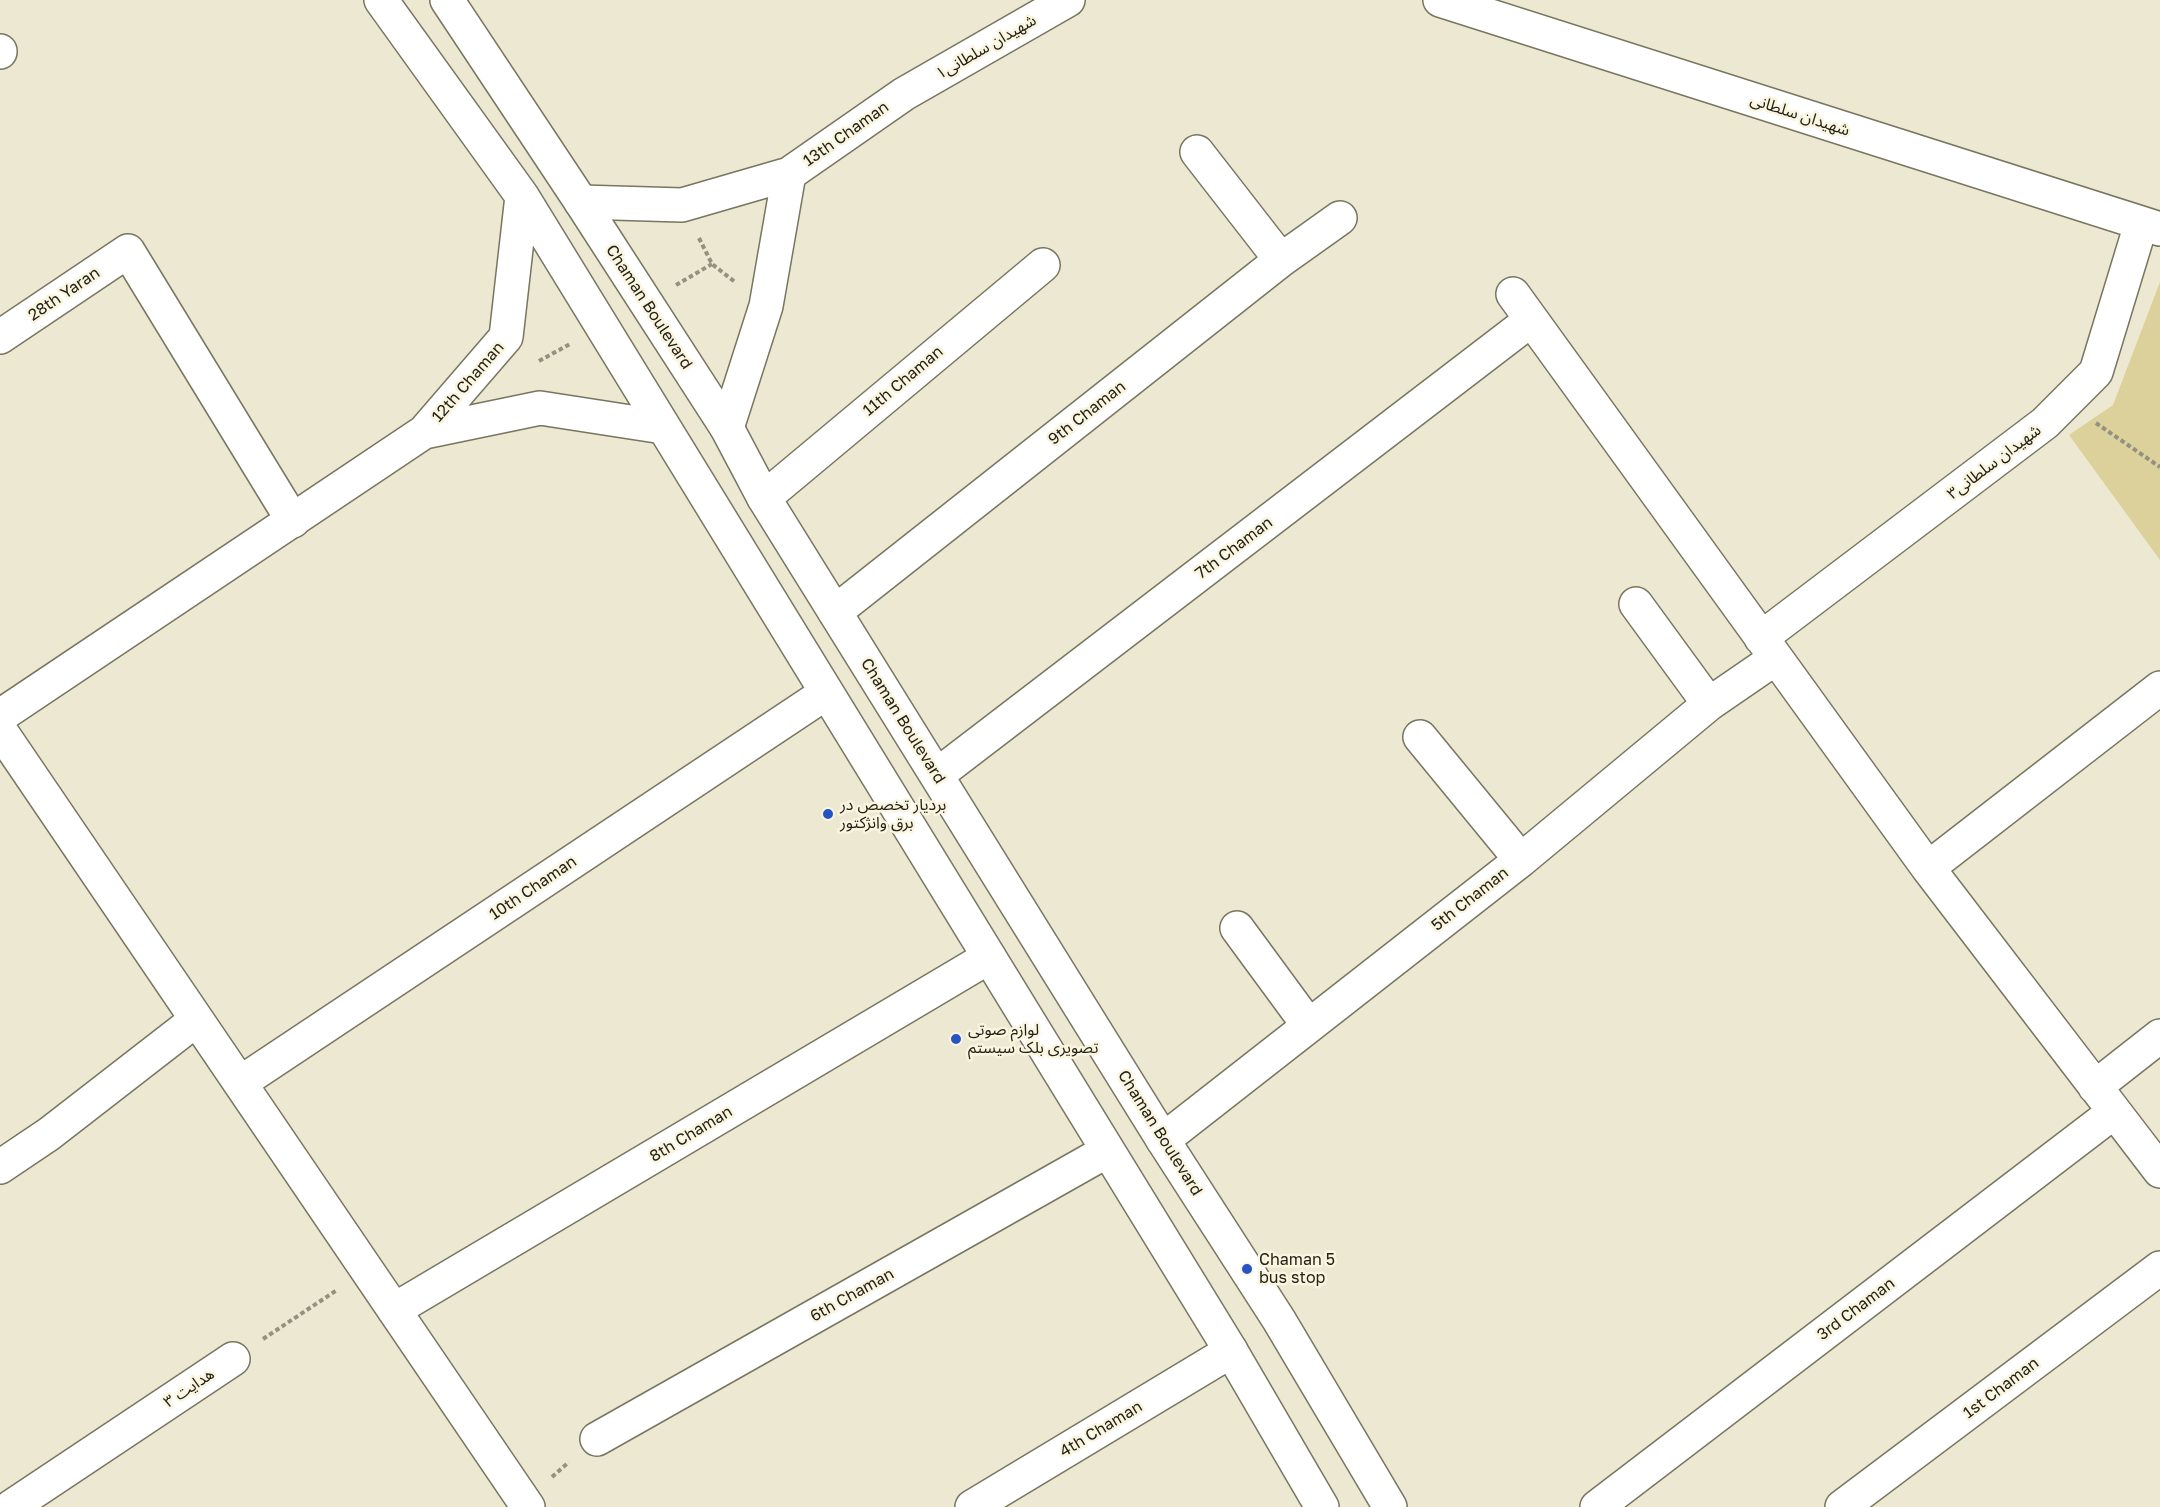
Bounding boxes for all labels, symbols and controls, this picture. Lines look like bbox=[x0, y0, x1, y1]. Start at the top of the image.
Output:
street label: شهیدان سلطانی۱ bbox=[932, 11, 1040, 83]
street label: شهیدان سلطانی bbox=[1748, 90, 1852, 140]
street label: 13th Chaman bbox=[799, 97, 893, 171]
street label: Chaman Boulevard bbox=[602, 241, 696, 373]
street label: 28th Yaran bbox=[25, 263, 103, 325]
street label: 12th Chaman bbox=[428, 338, 508, 426]
street label: 11th Chaman bbox=[859, 342, 947, 420]
street label: 9th Chaman bbox=[1045, 377, 1129, 449]
street label: شهیدان سلطانی۳ bbox=[1943, 420, 2045, 504]
street label: 7th Chaman bbox=[1192, 513, 1276, 583]
street label: Chaman Boulevard bbox=[857, 655, 949, 787]
place label: بردیار تخصص در برق وانژکتور bbox=[840, 795, 946, 833]
marker: بردیار تخصص در برق وانژکتور bbox=[821, 807, 835, 821]
street label: 10th Chaman bbox=[486, 852, 580, 924]
street label: 5th Chaman bbox=[1428, 863, 1512, 935]
place label: لوازم صوتی تصویری بلک سیستم bbox=[968, 1020, 1099, 1058]
marker: لوازم صوتی تصویری بلک سیستم bbox=[949, 1032, 963, 1046]
street label: Chaman Boulevard bbox=[1114, 1067, 1206, 1199]
street label: 8th Chaman bbox=[646, 1102, 736, 1166]
place label: Chaman 5 bus stop bbox=[1259, 1250, 1335, 1288]
marker: Chaman 5 bus stop bbox=[1240, 1262, 1254, 1276]
street label: 6th Chaman bbox=[807, 1264, 897, 1326]
street label: 3rd Chaman bbox=[1813, 1274, 1899, 1344]
street label: 1st Chaman bbox=[1960, 1353, 2042, 1423]
street label: هدایت ۳ bbox=[160, 1364, 218, 1412]
street label: 4th Chaman bbox=[1056, 1397, 1146, 1461]

